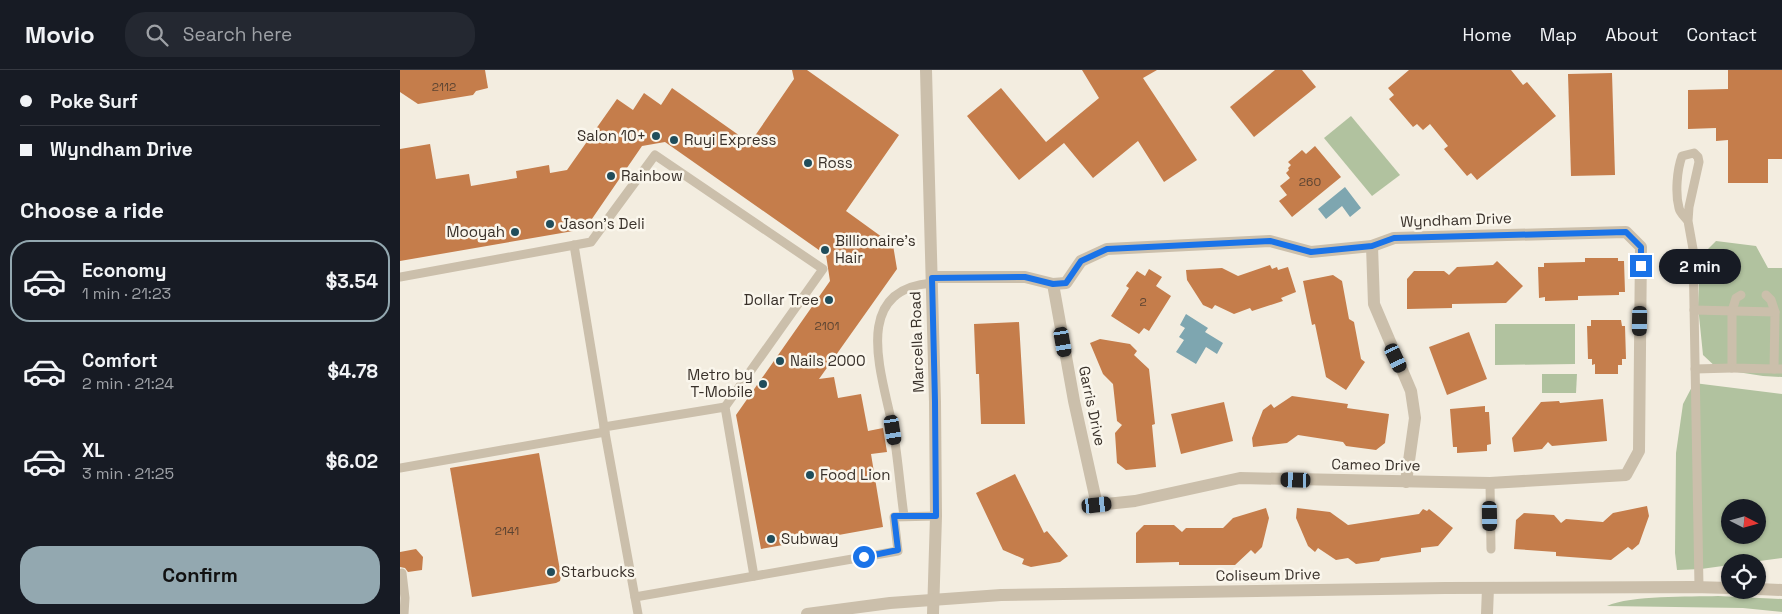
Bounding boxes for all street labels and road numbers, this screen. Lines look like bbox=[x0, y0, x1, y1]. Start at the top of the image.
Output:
street label: Wyndham Drive bbox=[1400, 208, 1512, 231]
street label: Marcella Road bbox=[905, 291, 928, 393]
street label: Garris Drive bbox=[1075, 364, 1110, 448]
street label: Cameo Drive bbox=[1331, 454, 1421, 475]
street label: Coliseum Drive bbox=[1215, 564, 1321, 585]

